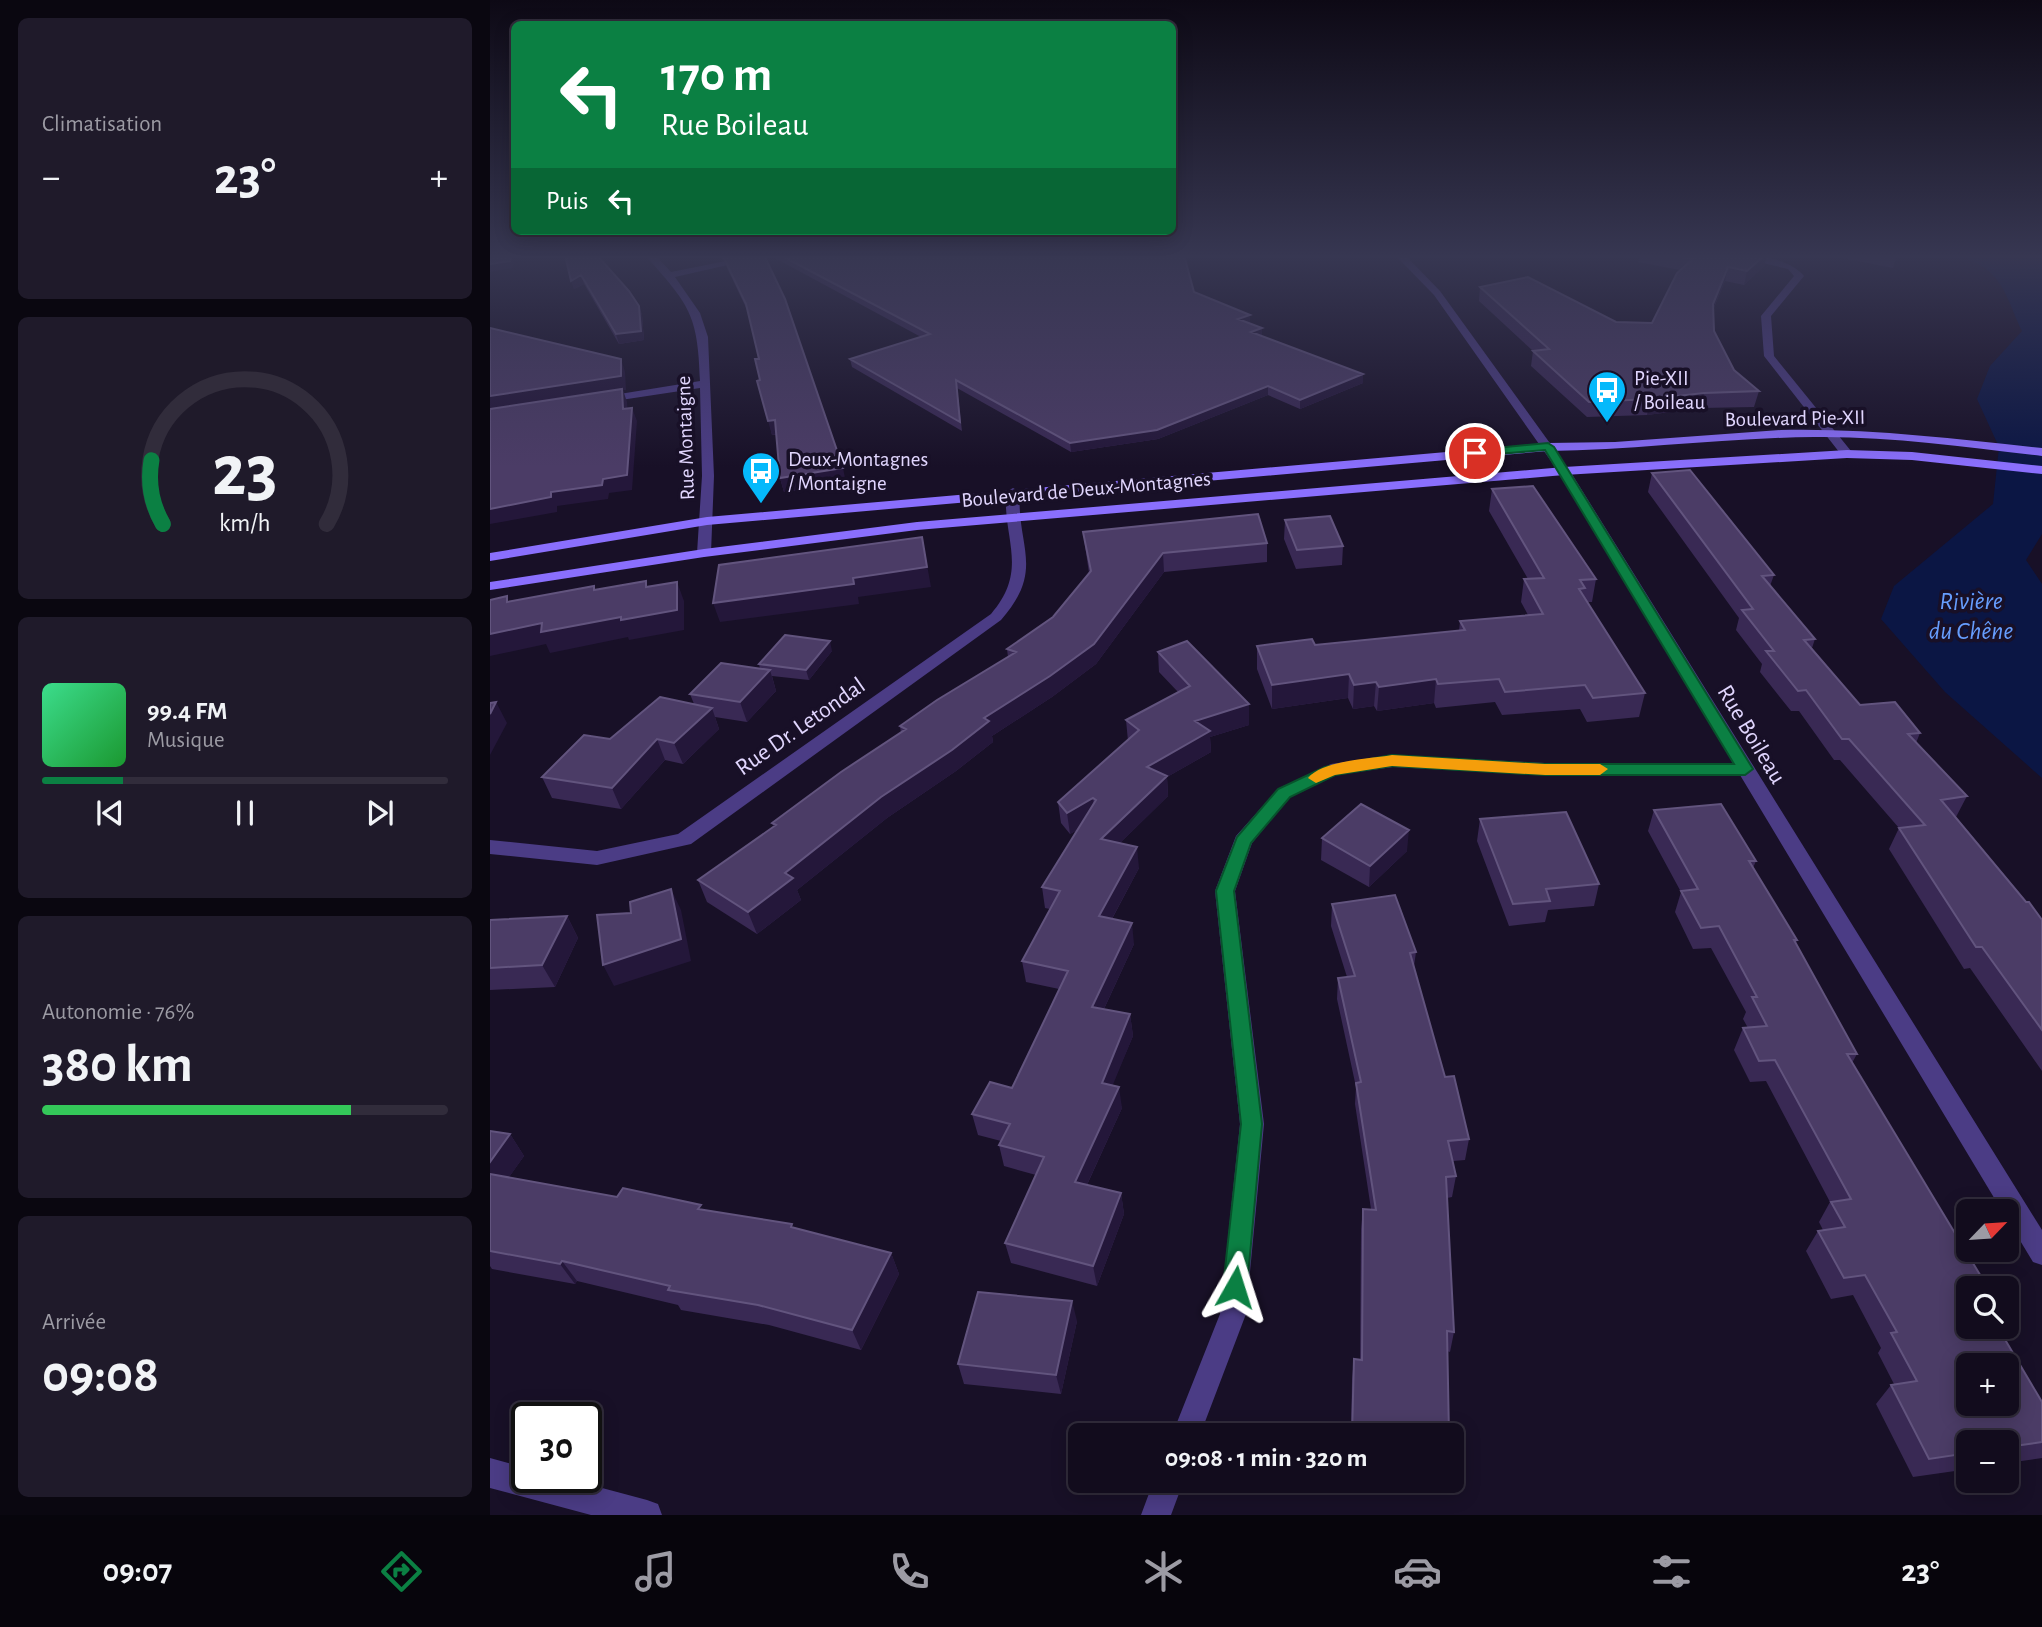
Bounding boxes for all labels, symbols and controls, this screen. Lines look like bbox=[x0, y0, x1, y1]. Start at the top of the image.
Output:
icon: left bbox=[546, 49, 637, 140]
text: 170 m bbox=[661, 51, 772, 100]
text: Rue Boileau bbox=[661, 109, 809, 141]
text: Climatisation bbox=[42, 113, 162, 136]
text: 23° bbox=[214, 151, 276, 203]
text: − bbox=[42, 159, 60, 197]
text: + bbox=[430, 159, 448, 197]
icon: left bbox=[602, 182, 640, 220]
text: Puis bbox=[546, 188, 588, 214]
place label: Pie-XII / Boileau bbox=[1634, 368, 1706, 413]
bus stop icon: Pie-XII / Boileau bbox=[1586, 369, 1628, 424]
street label: Rue Montaigne bbox=[673, 375, 698, 501]
street label: Boulevard Pie-XII bbox=[1724, 407, 1866, 430]
pin bbox=[1445, 423, 1505, 483]
icon: arrive bbox=[1456, 434, 1494, 472]
text: 23 bbox=[212, 437, 278, 510]
place label: Deux-Montagnes / Montaigne bbox=[788, 449, 928, 494]
bus stop icon: Deux-Montagnes / Montaigne bbox=[740, 450, 782, 505]
street label: Boulevard de Deux-Montagnes bbox=[960, 468, 1212, 511]
text: km/h bbox=[219, 511, 271, 536]
water label: Rivière du Chêne bbox=[1929, 588, 2013, 644]
street label: Rue Dr. Letondal bbox=[731, 673, 870, 780]
street label: Rue Boileau bbox=[1712, 681, 1790, 788]
text: 99.4 FM bbox=[147, 698, 227, 724]
text: Musique bbox=[147, 729, 225, 752]
icon: previous bbox=[91, 794, 129, 832]
icon: pause bbox=[226, 794, 264, 832]
icon: next bbox=[361, 794, 399, 832]
text: Autonomie · 76% bbox=[42, 1001, 194, 1024]
text: 380 km bbox=[42, 1039, 193, 1091]
north arrow bbox=[1956, 1199, 2020, 1262]
map controls bbox=[1956, 1199, 2019, 1493]
position arrow bbox=[1198, 1250, 1272, 1324]
button: search bbox=[1956, 1276, 2019, 1339]
text: Arrivée bbox=[42, 1311, 106, 1334]
text: 09:08 bbox=[42, 1349, 159, 1401]
button: + bbox=[1956, 1353, 2019, 1416]
speed limit sign: 30 bbox=[511, 1402, 602, 1493]
button: − bbox=[1956, 1430, 2019, 1493]
text: 09:08 · 1 min · 320 m bbox=[1165, 1445, 1367, 1471]
icon: directions bbox=[377, 1547, 426, 1596]
icon: music bbox=[631, 1547, 680, 1596]
icon: phone bbox=[885, 1547, 934, 1596]
icon: climate bbox=[1139, 1547, 1188, 1596]
icon: car bbox=[1393, 1547, 1442, 1596]
icon: filters bbox=[1647, 1547, 1696, 1596]
text: 09:07 bbox=[102, 1555, 172, 1587]
text: 23° bbox=[1901, 1555, 1939, 1587]

